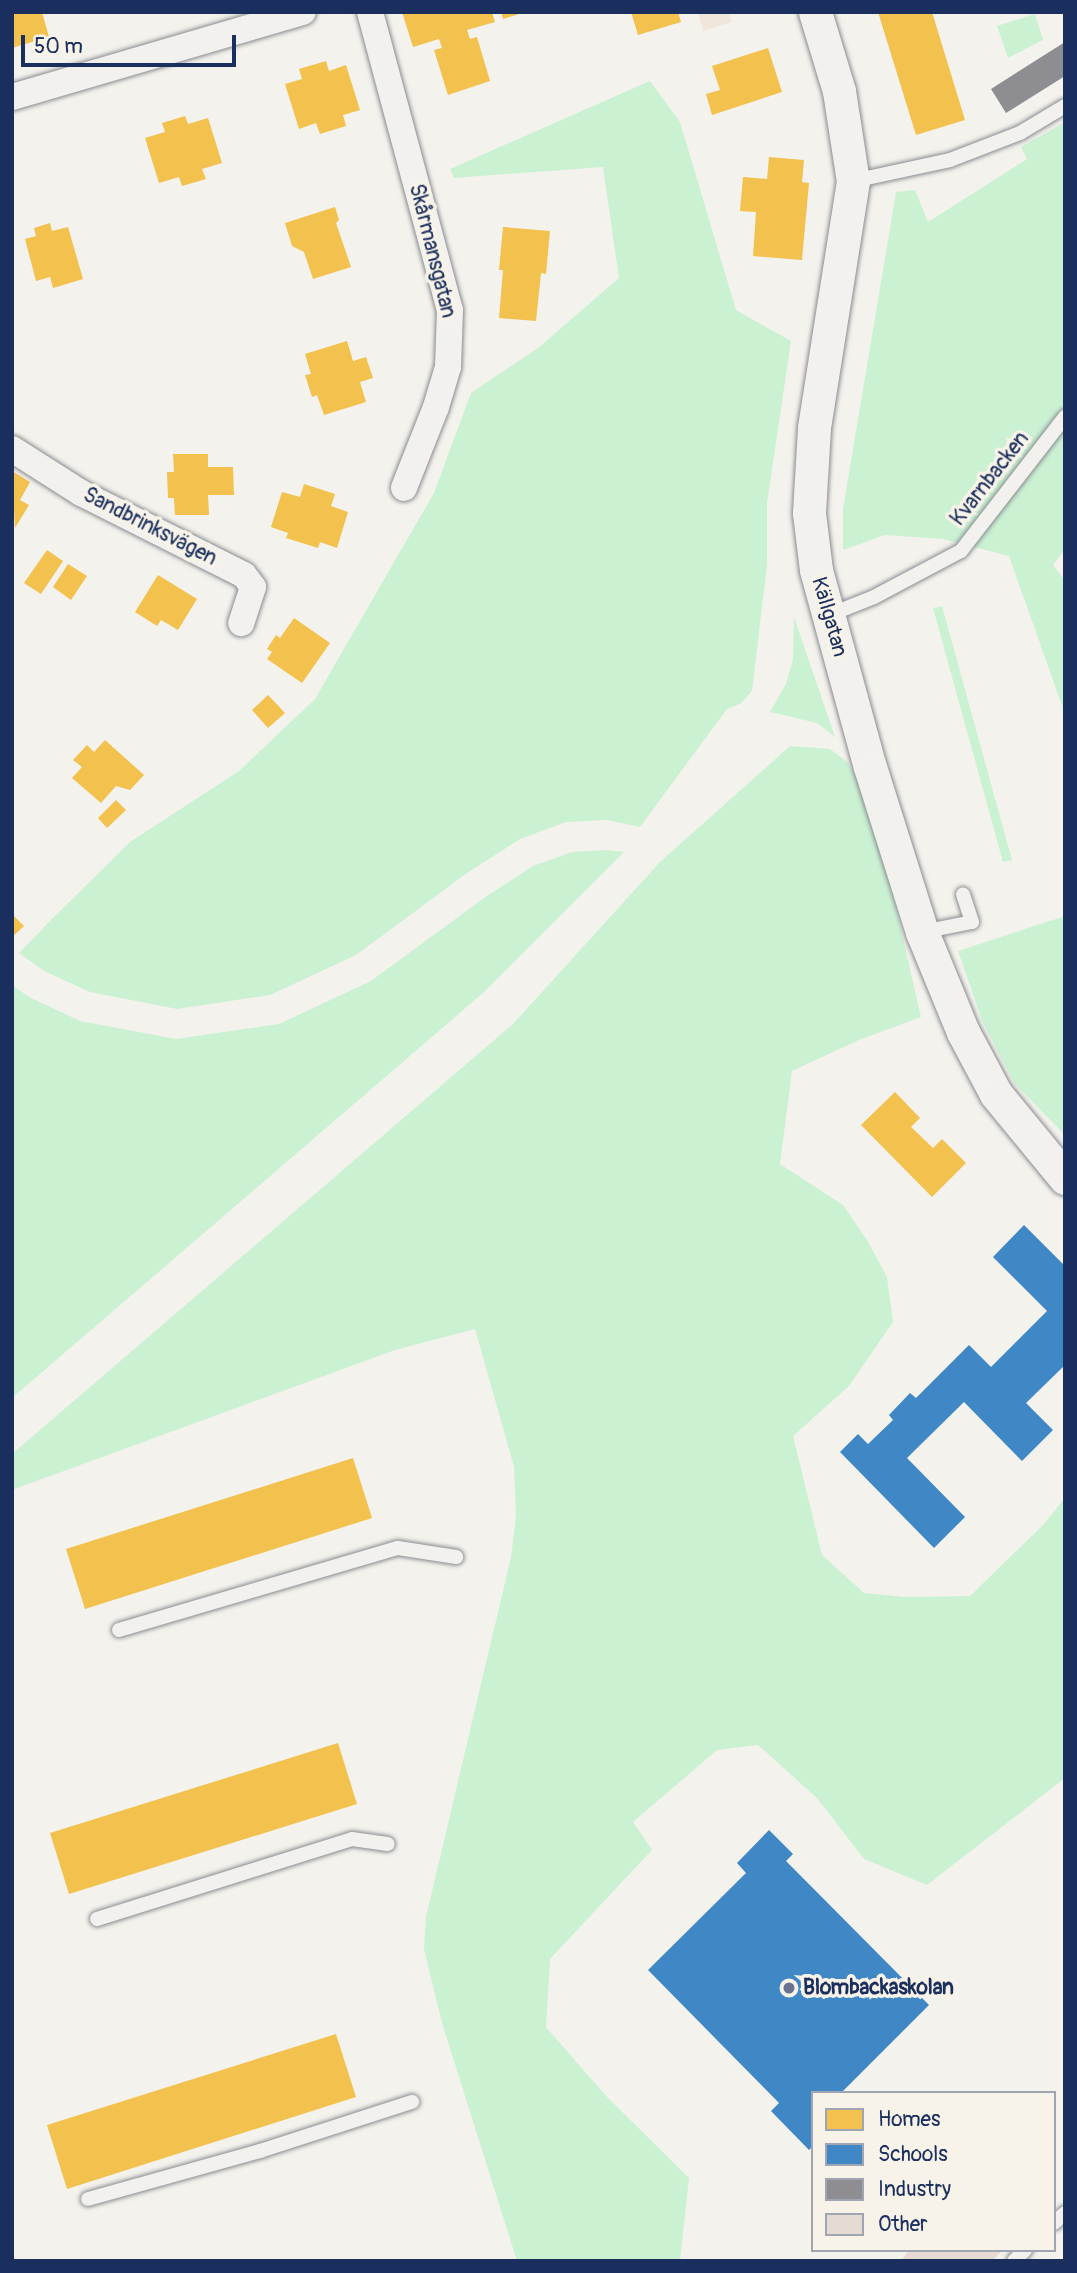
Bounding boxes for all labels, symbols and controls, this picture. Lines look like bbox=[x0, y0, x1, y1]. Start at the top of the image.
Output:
scale bar bbox=[24, 21, 240, 65]
text: 50 m bbox=[34, 33, 83, 60]
street label: Skårmansgatan bbox=[403, 181, 461, 321]
street label: Kvarnbacken bbox=[945, 427, 1035, 531]
street label: Sandbrinksvägen bbox=[79, 482, 221, 572]
street label: Källgatan bbox=[806, 574, 852, 660]
place label: Blombackaskolan bbox=[803, 1975, 954, 2001]
marker: Blombackaskolan bbox=[781, 1980, 797, 1996]
legend bbox=[811, 2091, 1056, 2252]
text: Homes bbox=[878, 2106, 940, 2133]
text: Schools bbox=[878, 2141, 948, 2168]
text: Industry bbox=[878, 2176, 951, 2203]
text: Other bbox=[878, 2211, 928, 2238]

